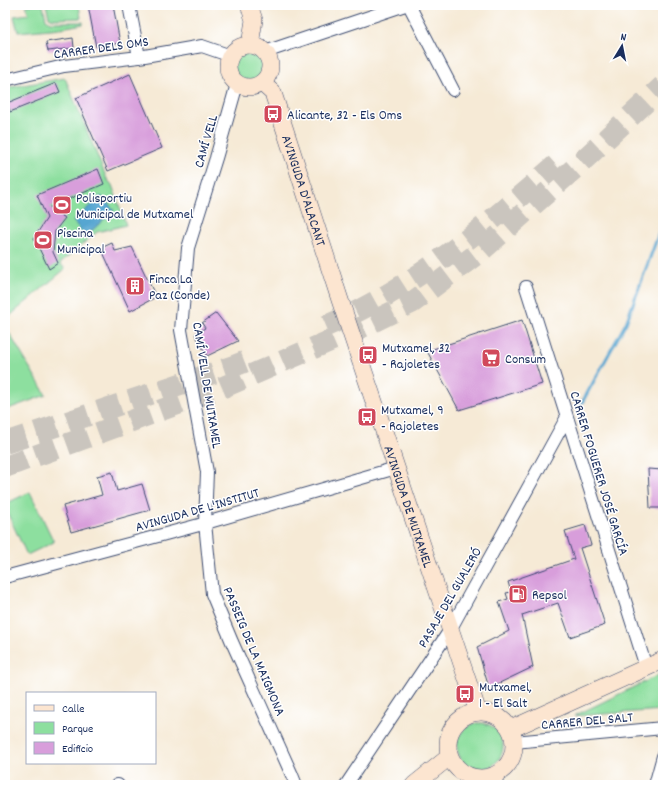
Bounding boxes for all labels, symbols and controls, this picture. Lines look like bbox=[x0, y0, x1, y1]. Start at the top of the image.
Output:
north arrow bbox=[602, 26, 642, 66]
text: N bbox=[619, 30, 628, 47]
street label: CARRER DELS OMS bbox=[53, 32, 150, 66]
bus stop icon: Alicante, 32 - Els Oms bbox=[262, 103, 284, 125]
place label: Alicante, 32 - Els Oms bbox=[287, 106, 402, 126]
street label: CAMÍ VELL bbox=[190, 112, 224, 170]
street label: AVINGUDA D'ALACANT bbox=[275, 133, 330, 249]
place label: Polisportiu Municipal de Mutxamel bbox=[76, 189, 194, 225]
sports icon: Polisportiu Municipal de Mutxamel bbox=[51, 194, 73, 216]
place label: Piscina Municipal bbox=[57, 224, 105, 260]
sports icon: Piscina Municipal bbox=[32, 229, 54, 251]
place label: Finca La Paz (Conde) bbox=[149, 270, 210, 306]
building icon: Finca La Paz (Conde) bbox=[124, 275, 146, 297]
street label: CAMÍ VELL DE MUTXAMEL bbox=[186, 321, 226, 450]
place label: Mutxamel, 32 - Rajoletes bbox=[382, 339, 450, 375]
bus stop icon: Mutxamel, 32 - Rajoletes bbox=[357, 344, 379, 366]
supermarket icon: Consum bbox=[480, 347, 502, 369]
place label: Consum bbox=[505, 350, 546, 370]
street label: CARRER FOGUERER JOSÉ GARCÍA bbox=[564, 389, 633, 559]
place label: Mutxamel, 9 - Rajoletes bbox=[381, 401, 444, 437]
bus stop icon: Mutxamel, 9 - Rajoletes bbox=[356, 406, 378, 428]
street label: AVINGUDA DE MUTXAMEL bbox=[377, 443, 437, 571]
street label: AVINGUDA DE L'INSTITUT bbox=[133, 484, 262, 538]
street label: PASAJE DEL GUALERÓ bbox=[414, 544, 488, 652]
fuel station icon: Repsol bbox=[507, 583, 529, 605]
street label: PASSEIG DE LA MAIGMONA bbox=[217, 584, 290, 720]
place label: Repsol bbox=[532, 586, 568, 606]
place label: Mutxamel, 1 - El Salt bbox=[479, 678, 532, 714]
bus stop icon: Mutxamel, 1 - El Salt bbox=[454, 683, 476, 705]
legend bbox=[26, 692, 156, 764]
text: Calle bbox=[62, 701, 85, 718]
street label: CARRER DEL SALT bbox=[540, 708, 634, 736]
text: Parque bbox=[62, 721, 93, 738]
text: Edificio bbox=[62, 741, 93, 758]

